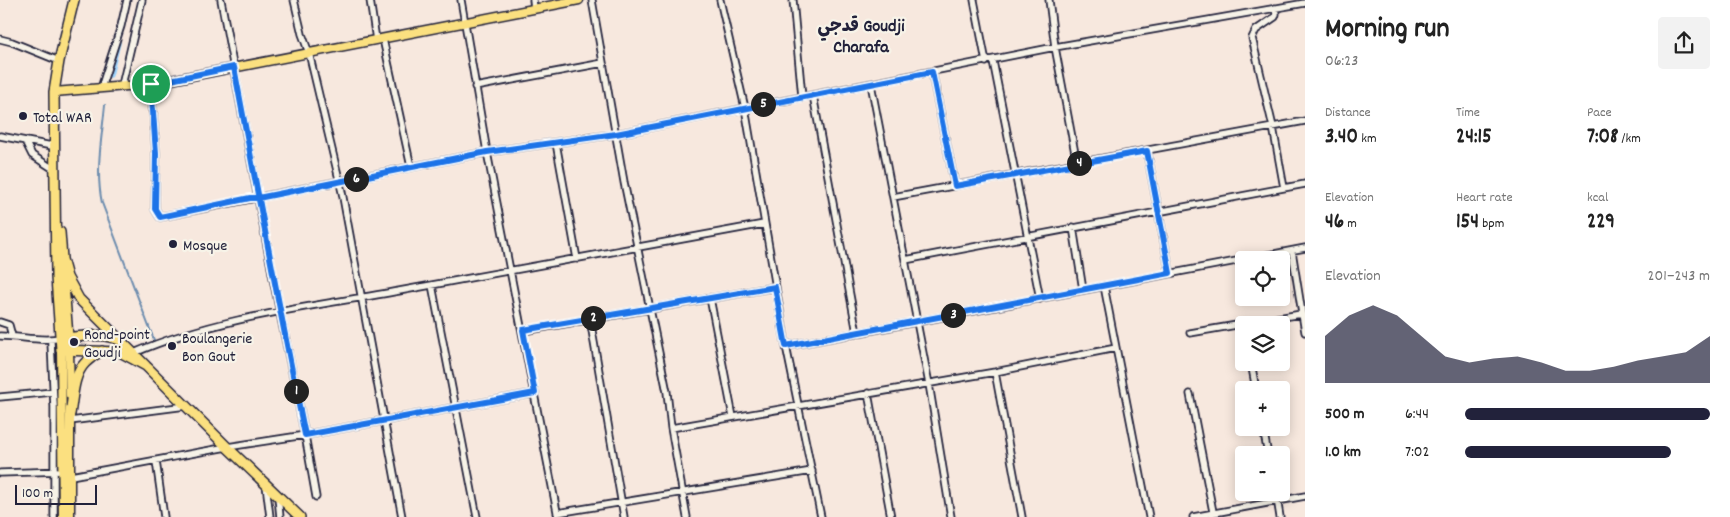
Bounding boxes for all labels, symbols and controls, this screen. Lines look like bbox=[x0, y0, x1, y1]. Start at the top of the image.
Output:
text: Morning run bbox=[1325, 11, 1449, 51]
district label: قدجي Goudji Charafa bbox=[818, 15, 905, 61]
button: share bbox=[1658, 17, 1710, 69]
text: 06:23 bbox=[1325, 50, 1358, 73]
pin bbox=[130, 63, 172, 105]
icon: arrive bbox=[137, 70, 165, 98]
pin: 5 bbox=[750, 92, 776, 116]
text: 5 bbox=[760, 94, 767, 114]
text: Distance bbox=[1325, 103, 1371, 123]
text: Time bbox=[1456, 103, 1480, 123]
text: Pace bbox=[1587, 103, 1612, 123]
place label: Total WAR bbox=[33, 107, 92, 130]
marker: Total WAR bbox=[17, 110, 29, 122]
text: 3.40 bbox=[1325, 123, 1358, 153]
text: 24:15 bbox=[1456, 123, 1492, 153]
text: 7:08 bbox=[1587, 123, 1618, 153]
text: km bbox=[1358, 129, 1377, 149]
text: /km bbox=[1618, 129, 1641, 149]
pin: 4 bbox=[1066, 150, 1092, 176]
text: 4 bbox=[1077, 153, 1082, 173]
pin: 6 bbox=[344, 166, 368, 192]
text: 6 bbox=[353, 169, 360, 189]
text: Elevation bbox=[1325, 188, 1374, 208]
text: Heart rate bbox=[1456, 188, 1513, 208]
text: kcal bbox=[1587, 188, 1608, 208]
text: 46 bbox=[1325, 208, 1344, 238]
text: 154 bbox=[1456, 208, 1479, 238]
text: 229 bbox=[1587, 208, 1615, 238]
text: m bbox=[1344, 214, 1357, 234]
text: bpm bbox=[1479, 214, 1504, 234]
place label: Mosque bbox=[183, 235, 227, 258]
marker: Mosque bbox=[167, 238, 179, 250]
map controls bbox=[1235, 251, 1290, 501]
button: locate bbox=[1235, 251, 1290, 306]
text: Elevation bbox=[1325, 265, 1381, 288]
text: 201–243 m bbox=[1647, 265, 1710, 288]
pin: 3 bbox=[940, 302, 966, 328]
text: 3 bbox=[950, 305, 957, 325]
pin: 2 bbox=[580, 306, 606, 330]
text: 2 bbox=[590, 308, 597, 328]
button: layers bbox=[1235, 316, 1290, 371]
place label: Rond-point Goudji bbox=[84, 324, 150, 365]
place label: Boulangerie Bon Gout bbox=[182, 328, 252, 369]
marker: Rond-point Goudji bbox=[68, 336, 80, 348]
marker: Boulangerie Bon Gout bbox=[166, 340, 178, 352]
pin: 1 bbox=[284, 378, 308, 404]
text: 1 bbox=[295, 381, 298, 401]
button: + bbox=[1235, 381, 1290, 436]
text: 500 m bbox=[1325, 403, 1365, 426]
text: 6:44 bbox=[1405, 403, 1429, 426]
text: 1.0 km bbox=[1325, 441, 1361, 464]
text: 7:02 bbox=[1405, 441, 1430, 464]
button: − bbox=[1235, 446, 1290, 501]
scale bar bbox=[15, 482, 98, 505]
text: 100 m bbox=[22, 484, 53, 504]

